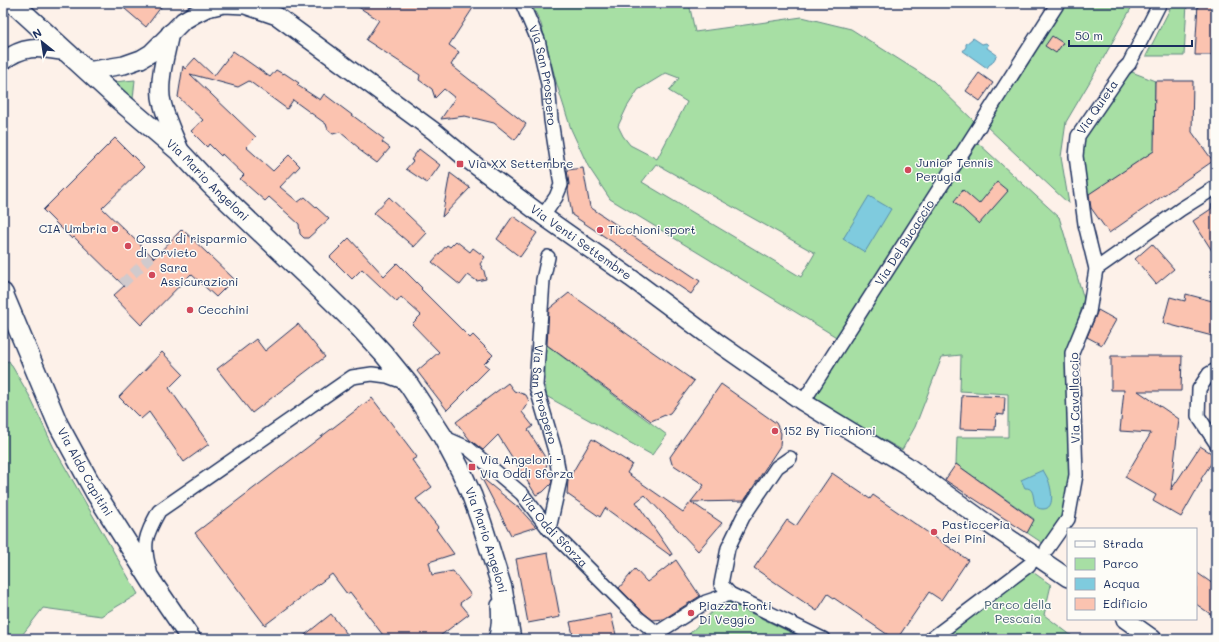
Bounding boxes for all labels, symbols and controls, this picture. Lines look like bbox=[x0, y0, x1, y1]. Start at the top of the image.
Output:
north arrow bbox=[22, 22, 62, 62]
street label: Via San Prospero bbox=[526, 22, 561, 126]
scale bar bbox=[1069, 22, 1192, 48]
text: N bbox=[29, 24, 44, 41]
text: 50 m bbox=[1075, 27, 1103, 43]
street label: Via Quieta bbox=[1072, 77, 1121, 137]
street label: Via Mario Angeloni bbox=[163, 135, 253, 224]
place label: Junior Tennis Perugia bbox=[916, 154, 994, 184]
place label: Via XX Settembre bbox=[468, 155, 573, 171]
marker: Via XX Settembre bbox=[455, 159, 465, 169]
marker: Junior Tennis Perugia bbox=[903, 165, 913, 175]
street label: Via Del Bucaccio bbox=[871, 196, 937, 288]
street label: Via Venti Settembre bbox=[528, 200, 635, 283]
place label: CIA Umbria bbox=[39, 220, 107, 236]
place label: Ticchioni sport bbox=[608, 221, 696, 237]
marker: CIA Umbria bbox=[110, 224, 120, 234]
marker: Ticchioni sport bbox=[595, 225, 605, 235]
place label: Cassa di risparmio di Orvieto bbox=[136, 230, 247, 260]
marker: Cassa di risparmio di Orvieto bbox=[123, 241, 133, 251]
place label: Sara Assicurazioni bbox=[160, 259, 239, 289]
marker: Sara Assicurazioni bbox=[147, 270, 157, 280]
place label: Cecchini bbox=[198, 301, 249, 317]
marker: Cecchini bbox=[185, 305, 195, 315]
street label: Via San Prospero bbox=[529, 344, 562, 446]
street label: Via Cavallaccio bbox=[1065, 352, 1083, 444]
place label: 152 By Ticchioni bbox=[783, 422, 876, 438]
street label: Via Aldo Capitini bbox=[54, 424, 117, 519]
marker: 152 By Ticchioni bbox=[770, 426, 780, 436]
place label: Via Angeloni - Via Oddi Sforza bbox=[480, 451, 574, 481]
marker: Via Angeloni - Via Oddi Sforza bbox=[467, 462, 477, 472]
street label: Via Mario Angeloni bbox=[462, 484, 512, 594]
street label: Via Oddi Sforza bbox=[518, 490, 592, 570]
place label: Pasticceria dei Pini bbox=[942, 516, 1010, 546]
marker: Pasticceria dei Pini bbox=[929, 527, 939, 537]
legend bbox=[1067, 528, 1197, 620]
text: Strada bbox=[1103, 535, 1144, 551]
text: Parco bbox=[1103, 555, 1138, 571]
text: Acqua bbox=[1103, 575, 1140, 591]
text: Edificio bbox=[1103, 595, 1147, 611]
park label: Parco della Pescaia bbox=[984, 596, 1052, 626]
place label: Piazza Fonti Di Veggio bbox=[699, 597, 772, 627]
marker: Piazza Fonti Di Veggio bbox=[686, 608, 696, 618]

